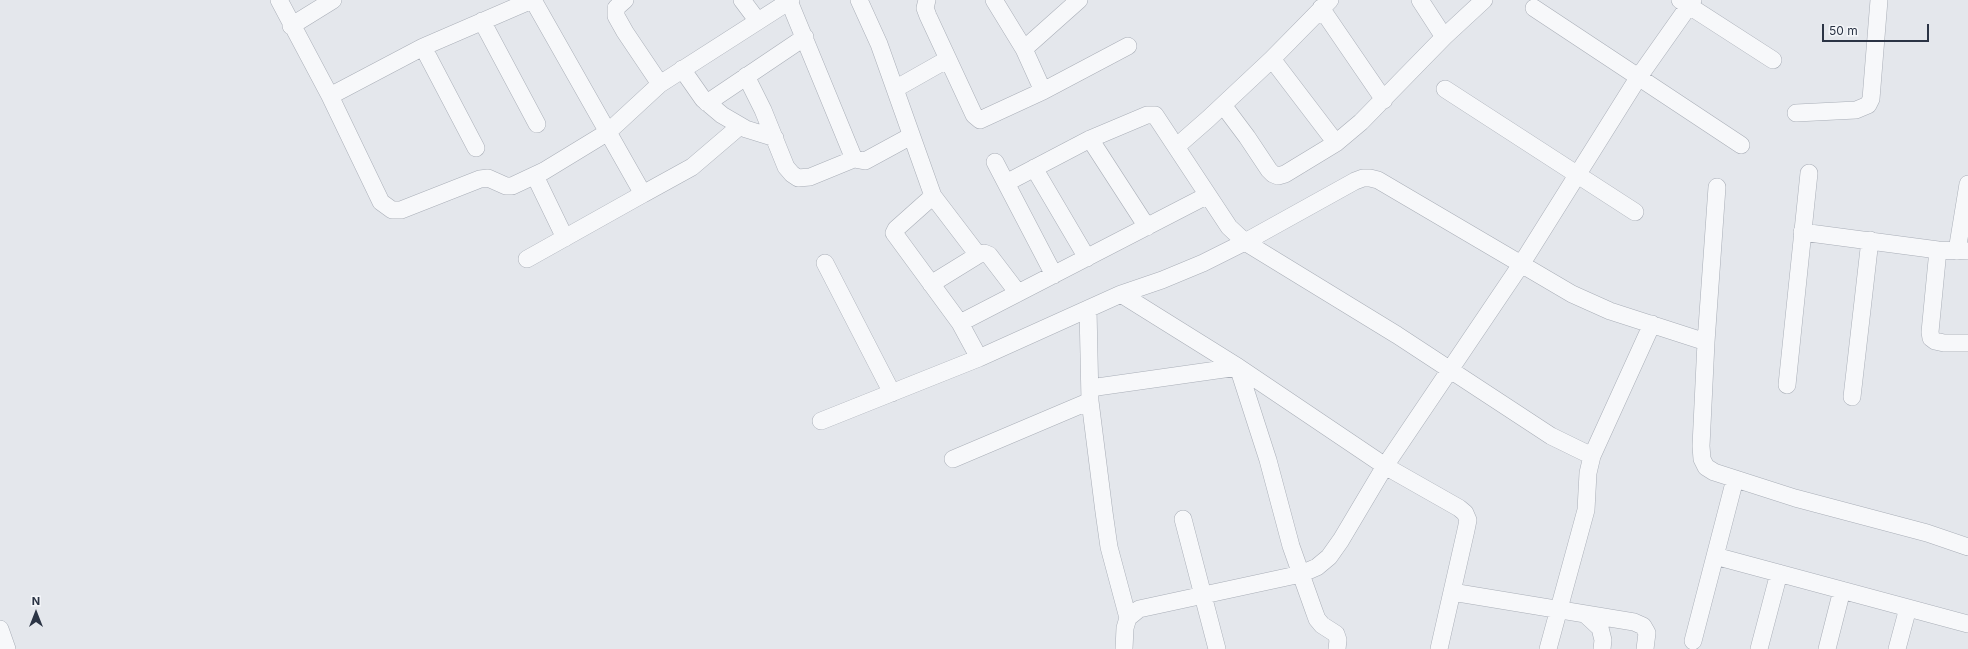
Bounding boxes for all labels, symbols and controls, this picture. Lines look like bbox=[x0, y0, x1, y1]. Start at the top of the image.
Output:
scale bar bbox=[1824, 16, 1931, 42]
text: 50 m bbox=[1829, 23, 1858, 38]
north arrow bbox=[16, 593, 56, 633]
text: N bbox=[32, 594, 40, 608]

